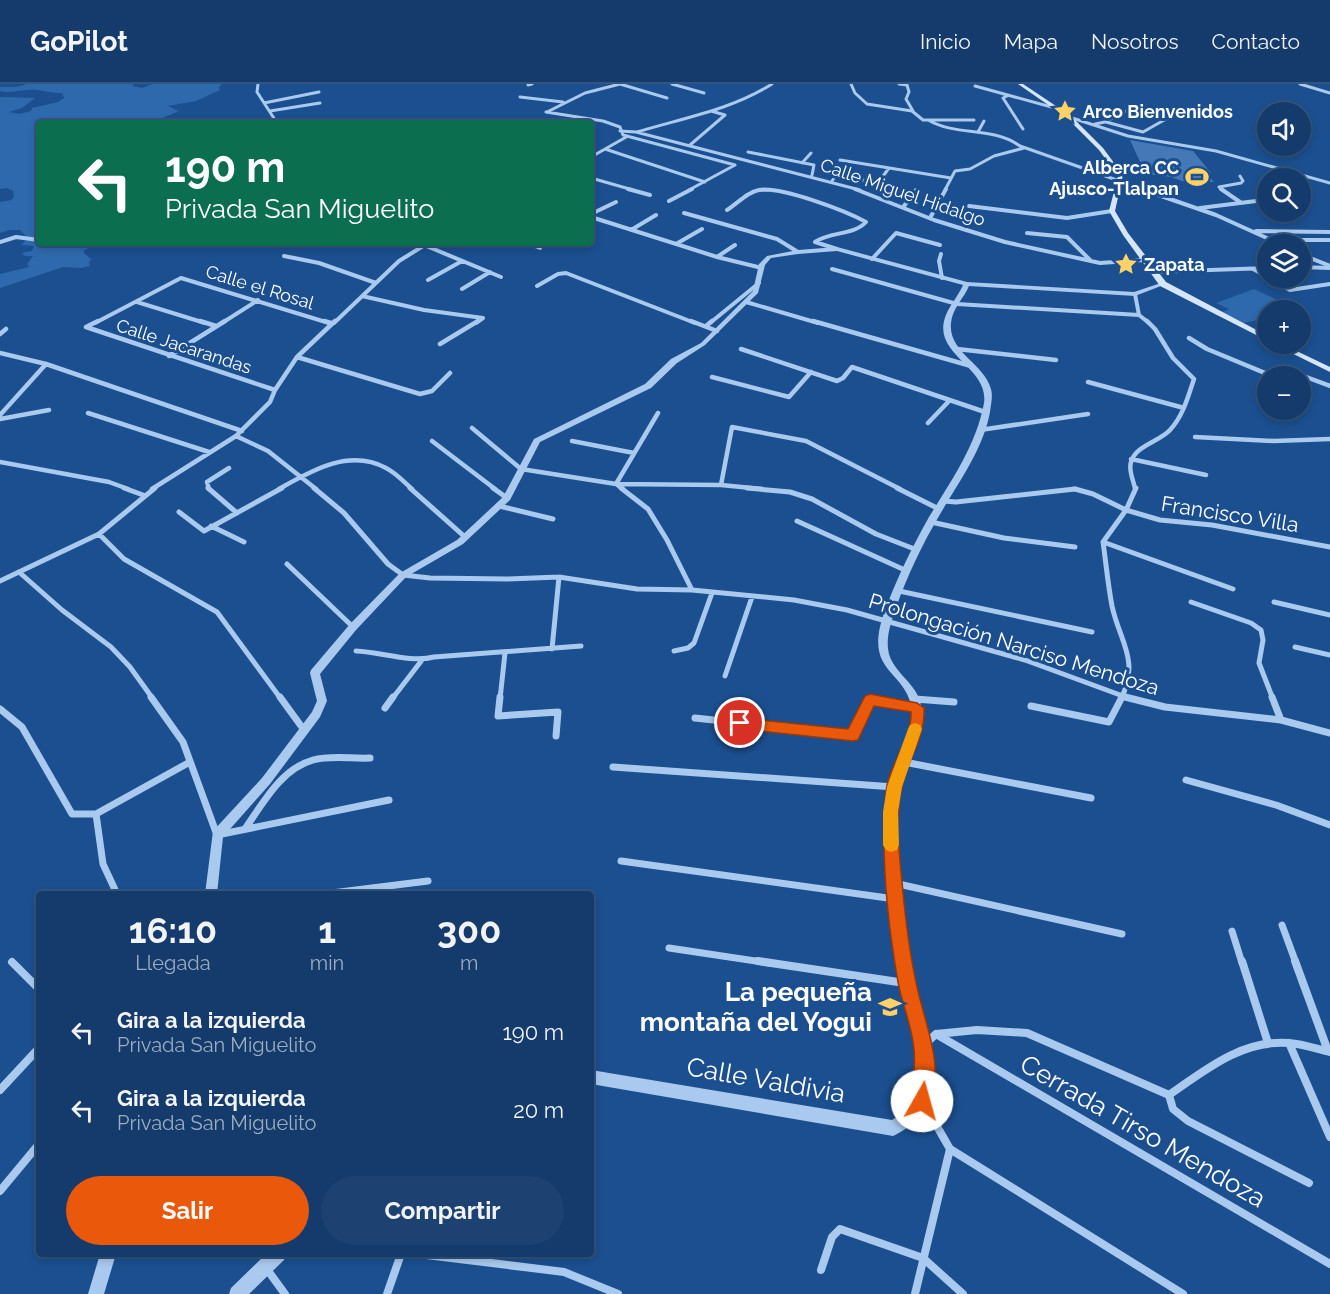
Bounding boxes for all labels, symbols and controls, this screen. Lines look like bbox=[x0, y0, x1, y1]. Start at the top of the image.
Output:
text: GoPilot bbox=[30, 25, 128, 58]
text: Inicio bbox=[920, 29, 971, 54]
text: Mapa bbox=[1004, 29, 1058, 54]
text: Nosotros bbox=[1091, 29, 1179, 54]
text: Contacto bbox=[1212, 29, 1300, 54]
place icon: Arco Bienvenidos bbox=[1052, 98, 1078, 124]
place label: Arco Bienvenidos bbox=[1083, 101, 1233, 122]
map controls bbox=[1257, 102, 1311, 420]
button: sound bbox=[1257, 102, 1311, 156]
text: 190 m bbox=[165, 143, 285, 192]
icon: left bbox=[66, 144, 144, 222]
street label: Calle Miguel Hidalgo bbox=[818, 154, 989, 230]
place label: Alberca CC Ajusco-Tlalpan bbox=[1049, 157, 1179, 199]
sports icon: Alberca CC Ajusco-Tlalpan bbox=[1184, 164, 1210, 190]
button: search bbox=[1257, 168, 1311, 222]
text: Privada San Miguelito bbox=[165, 193, 434, 224]
button: layers bbox=[1257, 234, 1311, 288]
place icon: Zapata bbox=[1113, 251, 1139, 277]
place label: Zapata bbox=[1144, 254, 1204, 275]
street label: Calle el Rosal bbox=[203, 261, 317, 313]
button: + bbox=[1257, 300, 1311, 354]
street label: Calle Jacarandas bbox=[114, 314, 255, 378]
button: − bbox=[1257, 366, 1311, 420]
street label: Francisco Villa bbox=[1159, 491, 1301, 537]
street label: Prolongación Narciso Mendoza bbox=[866, 588, 1162, 700]
pin bbox=[714, 697, 765, 748]
icon: arrive bbox=[723, 706, 756, 739]
text: 16:10 bbox=[129, 909, 217, 951]
text: 1 bbox=[318, 909, 336, 951]
text: 300 bbox=[437, 909, 501, 951]
text: Llegada bbox=[135, 951, 211, 975]
text: min bbox=[310, 951, 344, 975]
text: m bbox=[460, 951, 478, 975]
place label: La pequeña montaña del Yogui bbox=[640, 977, 872, 1037]
school or university icon: La pequeña montaña del Yogui bbox=[877, 994, 903, 1020]
text: Gira a la izquierda bbox=[117, 1007, 306, 1033]
icon: left bbox=[66, 1016, 99, 1049]
text: 190 m bbox=[502, 1019, 564, 1045]
text: Privada San Miguelito bbox=[117, 1033, 316, 1057]
street label: Cerrada Tirso Mendoza bbox=[1015, 1048, 1271, 1214]
street label: Calle Valdivia bbox=[684, 1051, 848, 1109]
position arrow bbox=[890, 1069, 954, 1133]
text: Gira a la izquierda bbox=[117, 1085, 306, 1111]
icon: left bbox=[66, 1094, 99, 1127]
text: 20 m bbox=[513, 1097, 564, 1123]
text: Privada San Miguelito bbox=[117, 1111, 316, 1135]
button: Salir bbox=[66, 1176, 309, 1245]
button: Compartir bbox=[321, 1176, 564, 1245]

